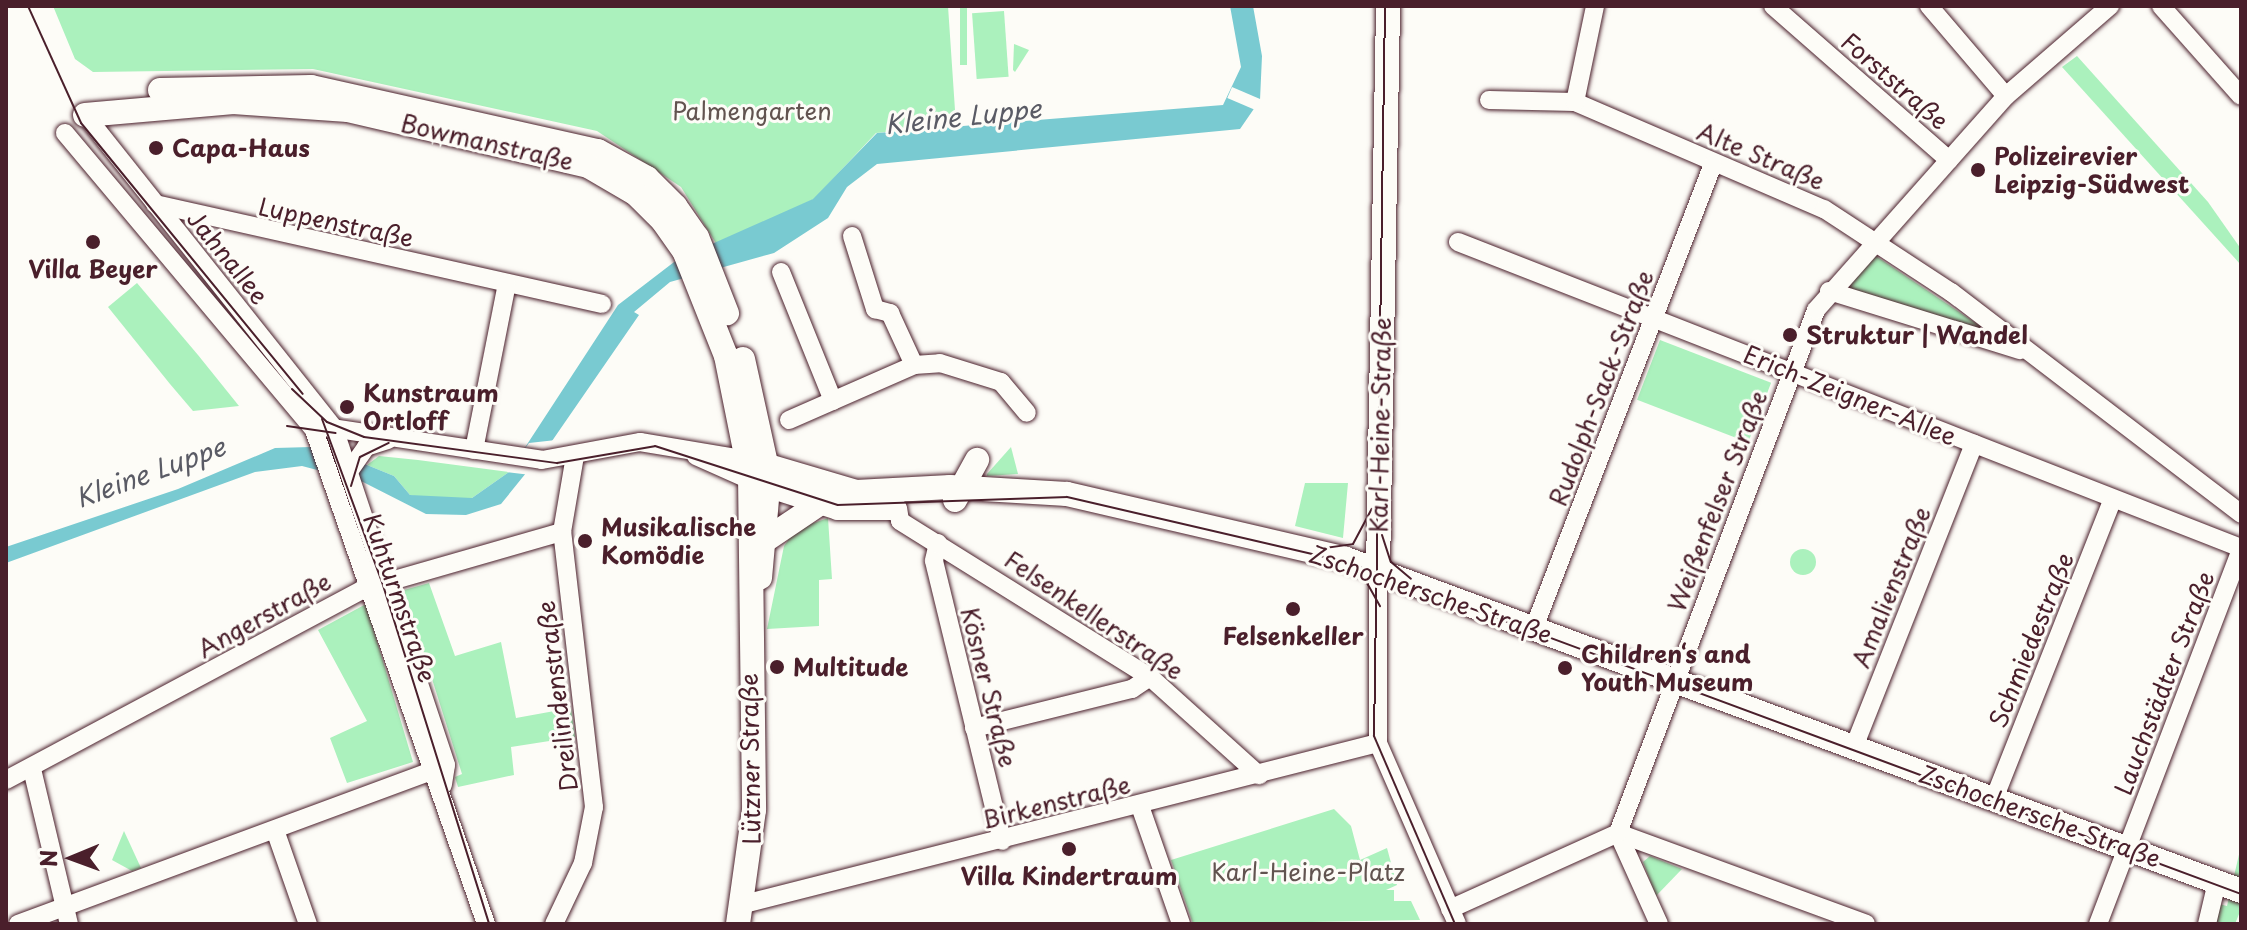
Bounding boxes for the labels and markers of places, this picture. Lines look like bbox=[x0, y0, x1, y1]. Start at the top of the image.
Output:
place label: Capa-Haus bbox=[172, 134, 310, 162]
marker: Capa-Haus bbox=[147, 139, 165, 157]
place label: Polizeirevier Leipzig-Südwest bbox=[1994, 142, 2189, 198]
marker: Polizeirevier Leipzig-Südwest bbox=[1969, 161, 1987, 179]
marker: Villa Beyer bbox=[84, 233, 102, 251]
place label: Villa Beyer bbox=[28, 255, 158, 283]
place label: Struktur | Wandel bbox=[1806, 321, 2028, 349]
marker: Struktur | Wandel bbox=[1781, 326, 1799, 344]
place label: Kunstraum Ortloff bbox=[363, 379, 499, 435]
marker: Kunstraum Ortloff bbox=[338, 398, 356, 416]
place label: Musikalische Komödie bbox=[601, 513, 756, 569]
marker: Musikalische Komödie bbox=[576, 532, 594, 550]
marker: Felsenkeller bbox=[1284, 600, 1302, 618]
place label: Felsenkeller bbox=[1222, 622, 1364, 650]
place label: Children‘s and Youth Museum bbox=[1581, 640, 1754, 696]
place label: Multitude bbox=[793, 653, 908, 681]
marker: Multitude bbox=[768, 658, 786, 676]
marker: Children‘s and Youth Museum bbox=[1556, 659, 1574, 677]
marker: Villa Kindertraum bbox=[1060, 840, 1078, 858]
place label: Villa Kindertraum bbox=[961, 862, 1177, 890]

